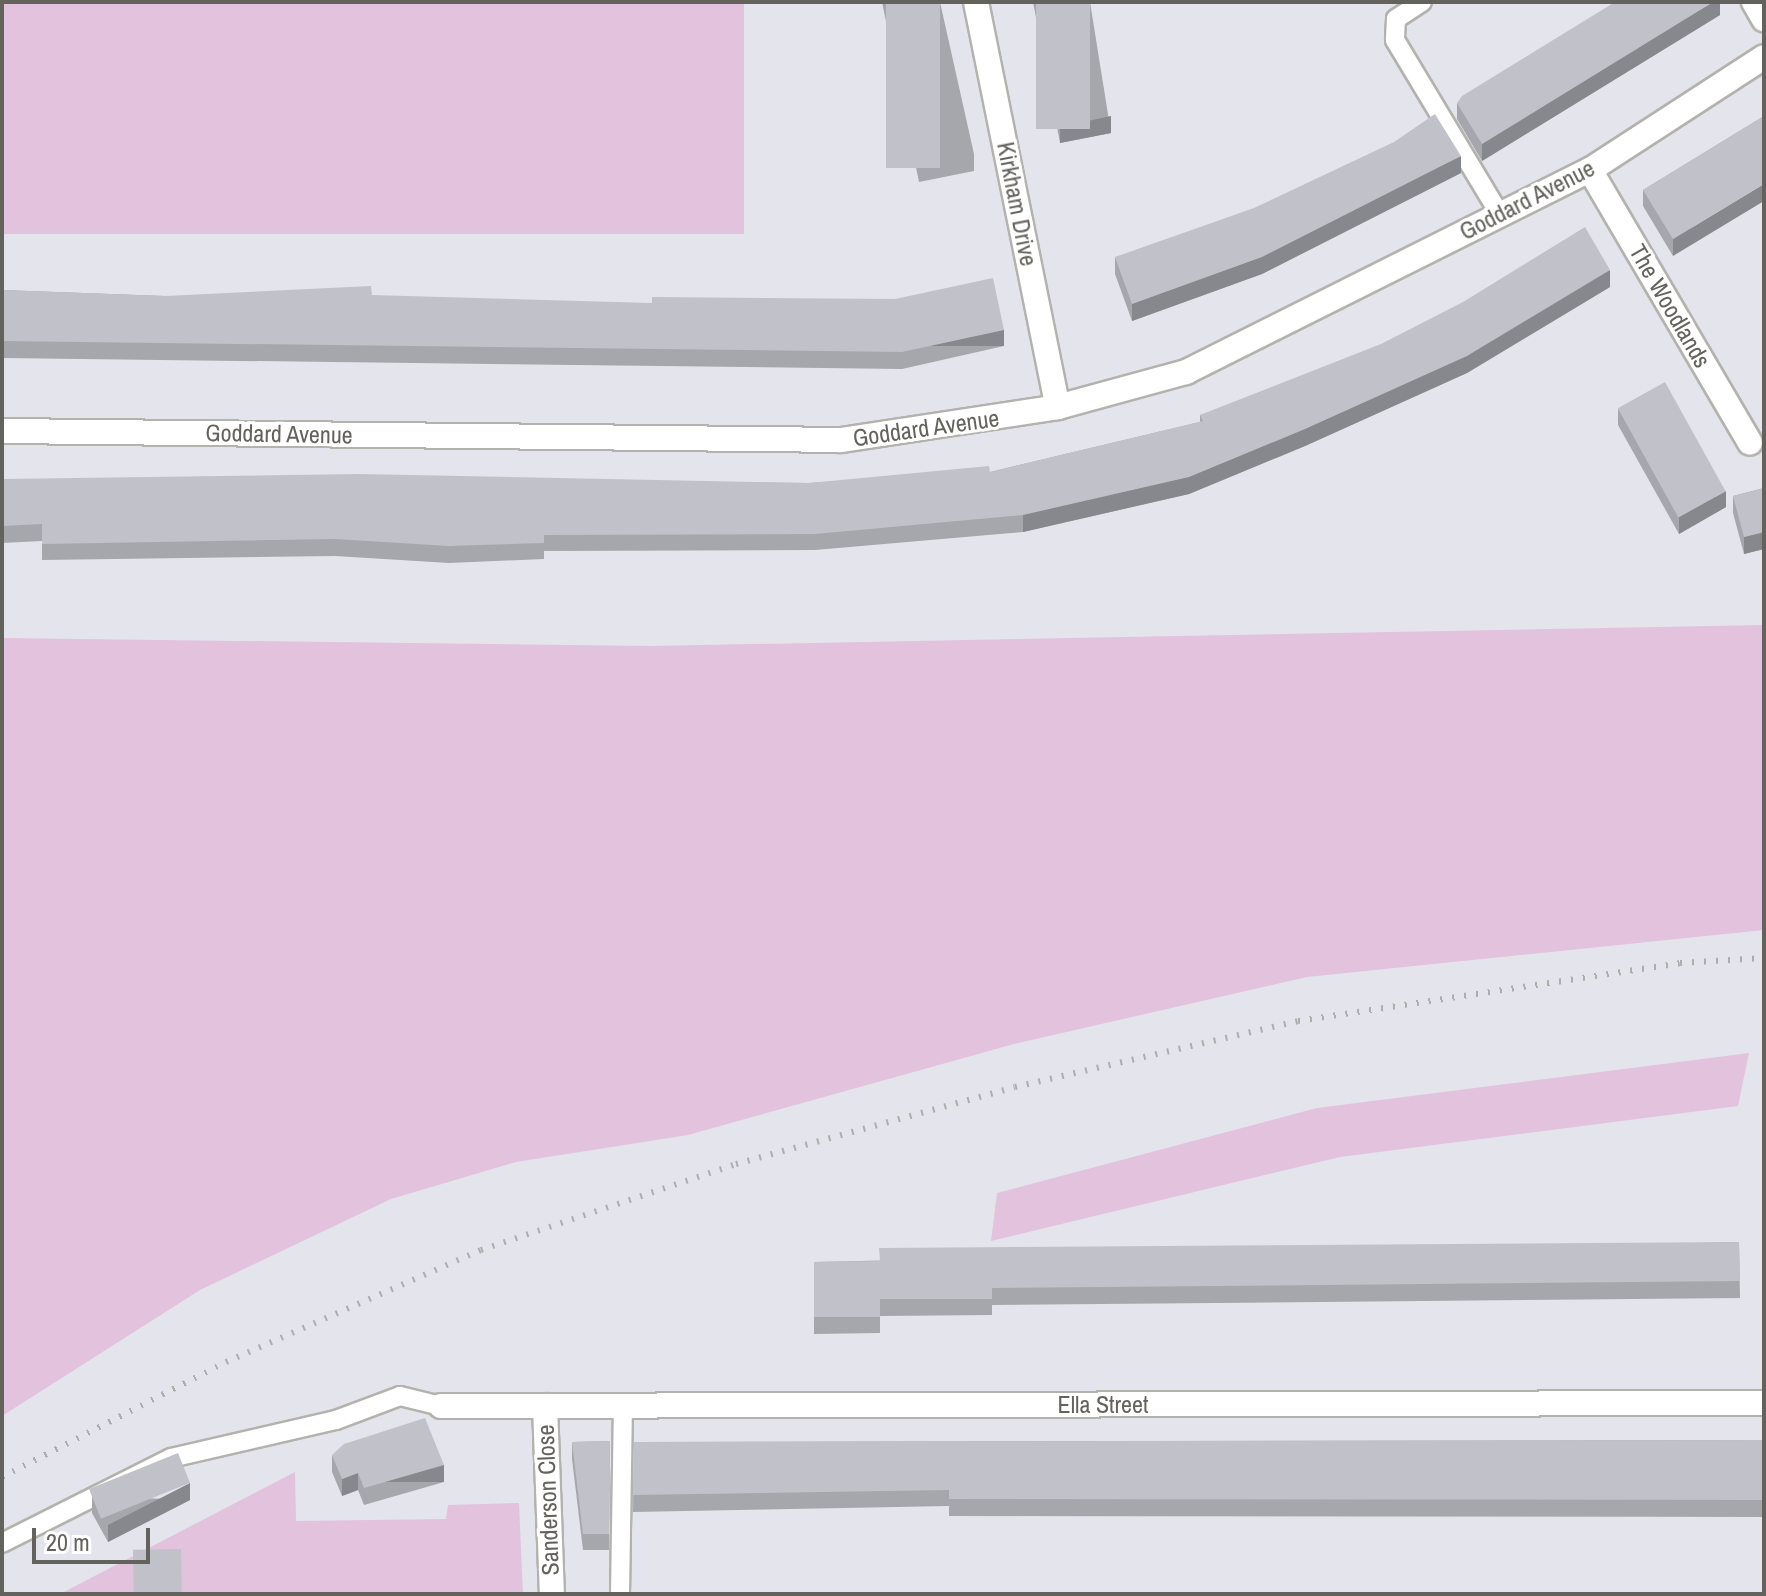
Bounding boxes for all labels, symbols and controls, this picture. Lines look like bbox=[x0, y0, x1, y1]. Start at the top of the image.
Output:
street label: Kirkham Drive bbox=[991, 140, 1043, 268]
street label: Goddard Avenue bbox=[1454, 153, 1600, 247]
street label: The Woodlands bbox=[1623, 239, 1717, 373]
street label: Goddard Avenue bbox=[850, 403, 1002, 453]
street label: Goddard Avenue bbox=[205, 418, 353, 450]
street label: Ella Street bbox=[1058, 1391, 1148, 1419]
street label: Sanderson Close bbox=[531, 1424, 565, 1576]
scale bar bbox=[36, 1512, 154, 1562]
text: 20 m bbox=[46, 1526, 90, 1558]

